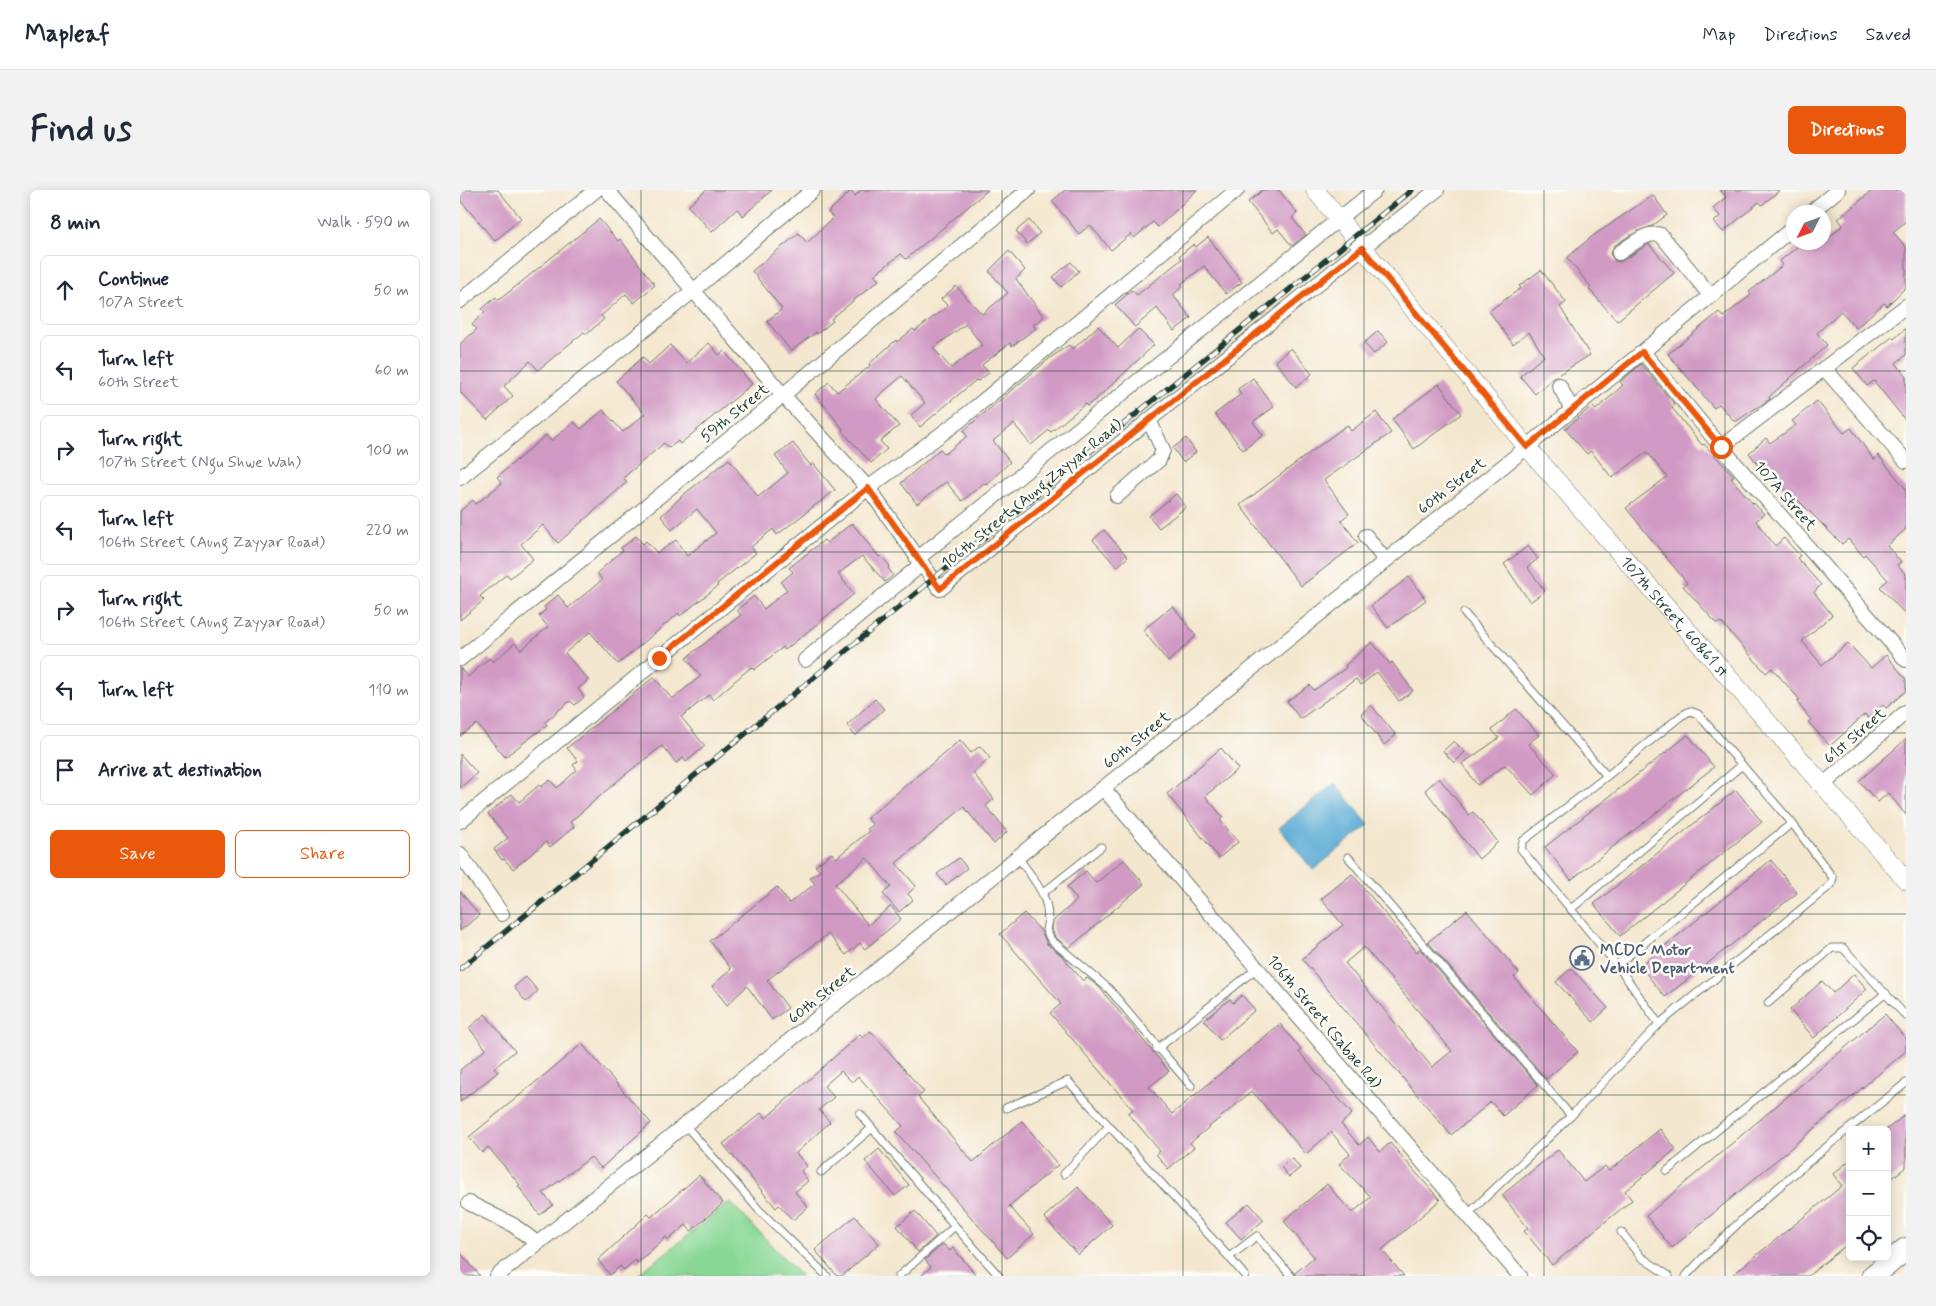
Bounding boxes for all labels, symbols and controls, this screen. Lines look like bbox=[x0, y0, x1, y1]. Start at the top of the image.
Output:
text: Mapleaf bbox=[25, 19, 110, 50]
text: Map bbox=[1703, 23, 1736, 47]
text: Directions bbox=[1764, 23, 1838, 47]
text: Saved bbox=[1866, 23, 1911, 47]
button: Directions bbox=[1788, 106, 1906, 154]
text: Find us bbox=[30, 107, 132, 153]
north arrow bbox=[1786, 205, 1831, 250]
text: 8 min bbox=[50, 209, 101, 237]
text: Walk · 590 m bbox=[317, 212, 410, 233]
text: Continue bbox=[98, 267, 169, 292]
icon: ahead bbox=[51, 276, 79, 304]
text: 50 m bbox=[373, 280, 409, 301]
text: 107A Street bbox=[98, 292, 184, 313]
text: Turn left bbox=[98, 347, 174, 372]
icon: left bbox=[51, 356, 79, 384]
text: 60 m bbox=[375, 360, 409, 381]
text: 60th Street bbox=[98, 372, 179, 393]
street label: 59th Street bbox=[696, 379, 774, 447]
street label: 106th Street (Aung Zayyar Road) bbox=[937, 414, 1128, 574]
text: Turn right bbox=[98, 427, 182, 452]
icon: right bbox=[51, 436, 79, 464]
route start bbox=[1710, 436, 1733, 459]
text: 100 m bbox=[366, 440, 409, 461]
text: 107th Street (Ngu Shwe Wah) bbox=[98, 452, 301, 473]
street label: 60th Street bbox=[1414, 453, 1491, 519]
street label: 107A Street bbox=[1749, 457, 1821, 536]
text: Turn left bbox=[98, 507, 174, 532]
icon: left bbox=[51, 516, 79, 544]
text: 220 m bbox=[366, 520, 409, 541]
text: 106th Street (Aung Zayyar Road) bbox=[98, 532, 325, 553]
street label: 107th Street, 60&61 st bbox=[1615, 552, 1732, 682]
text: Turn right bbox=[98, 587, 182, 612]
icon: right bbox=[51, 596, 79, 624]
text: 50 m bbox=[373, 600, 409, 621]
text: 106th Street (Aung Zayyar Road) bbox=[98, 612, 325, 633]
route end bbox=[648, 647, 671, 670]
icon: left bbox=[51, 676, 79, 704]
text: Turn left bbox=[98, 678, 174, 703]
text: 110 m bbox=[368, 680, 409, 701]
street label: 61st Street bbox=[1819, 703, 1891, 769]
street label: 60th Street bbox=[1099, 706, 1175, 774]
icon: arrive bbox=[51, 756, 79, 784]
text: Arrive at destination bbox=[98, 758, 262, 783]
button: Save bbox=[50, 830, 225, 878]
button: Share bbox=[235, 830, 410, 878]
place label: MCDC Motor Vehicle Department bbox=[1600, 940, 1734, 979]
public building icon: MCDC Motor Vehicle Department bbox=[1569, 945, 1595, 971]
street label: 106th Street (Sabae Rd) bbox=[1262, 951, 1386, 1093]
street label: 60th Street bbox=[784, 961, 860, 1029]
map controls bbox=[1846, 1126, 1891, 1261]
button: + bbox=[1846, 1126, 1891, 1171]
button: − bbox=[1846, 1171, 1891, 1216]
button: locate bbox=[1846, 1216, 1891, 1261]

